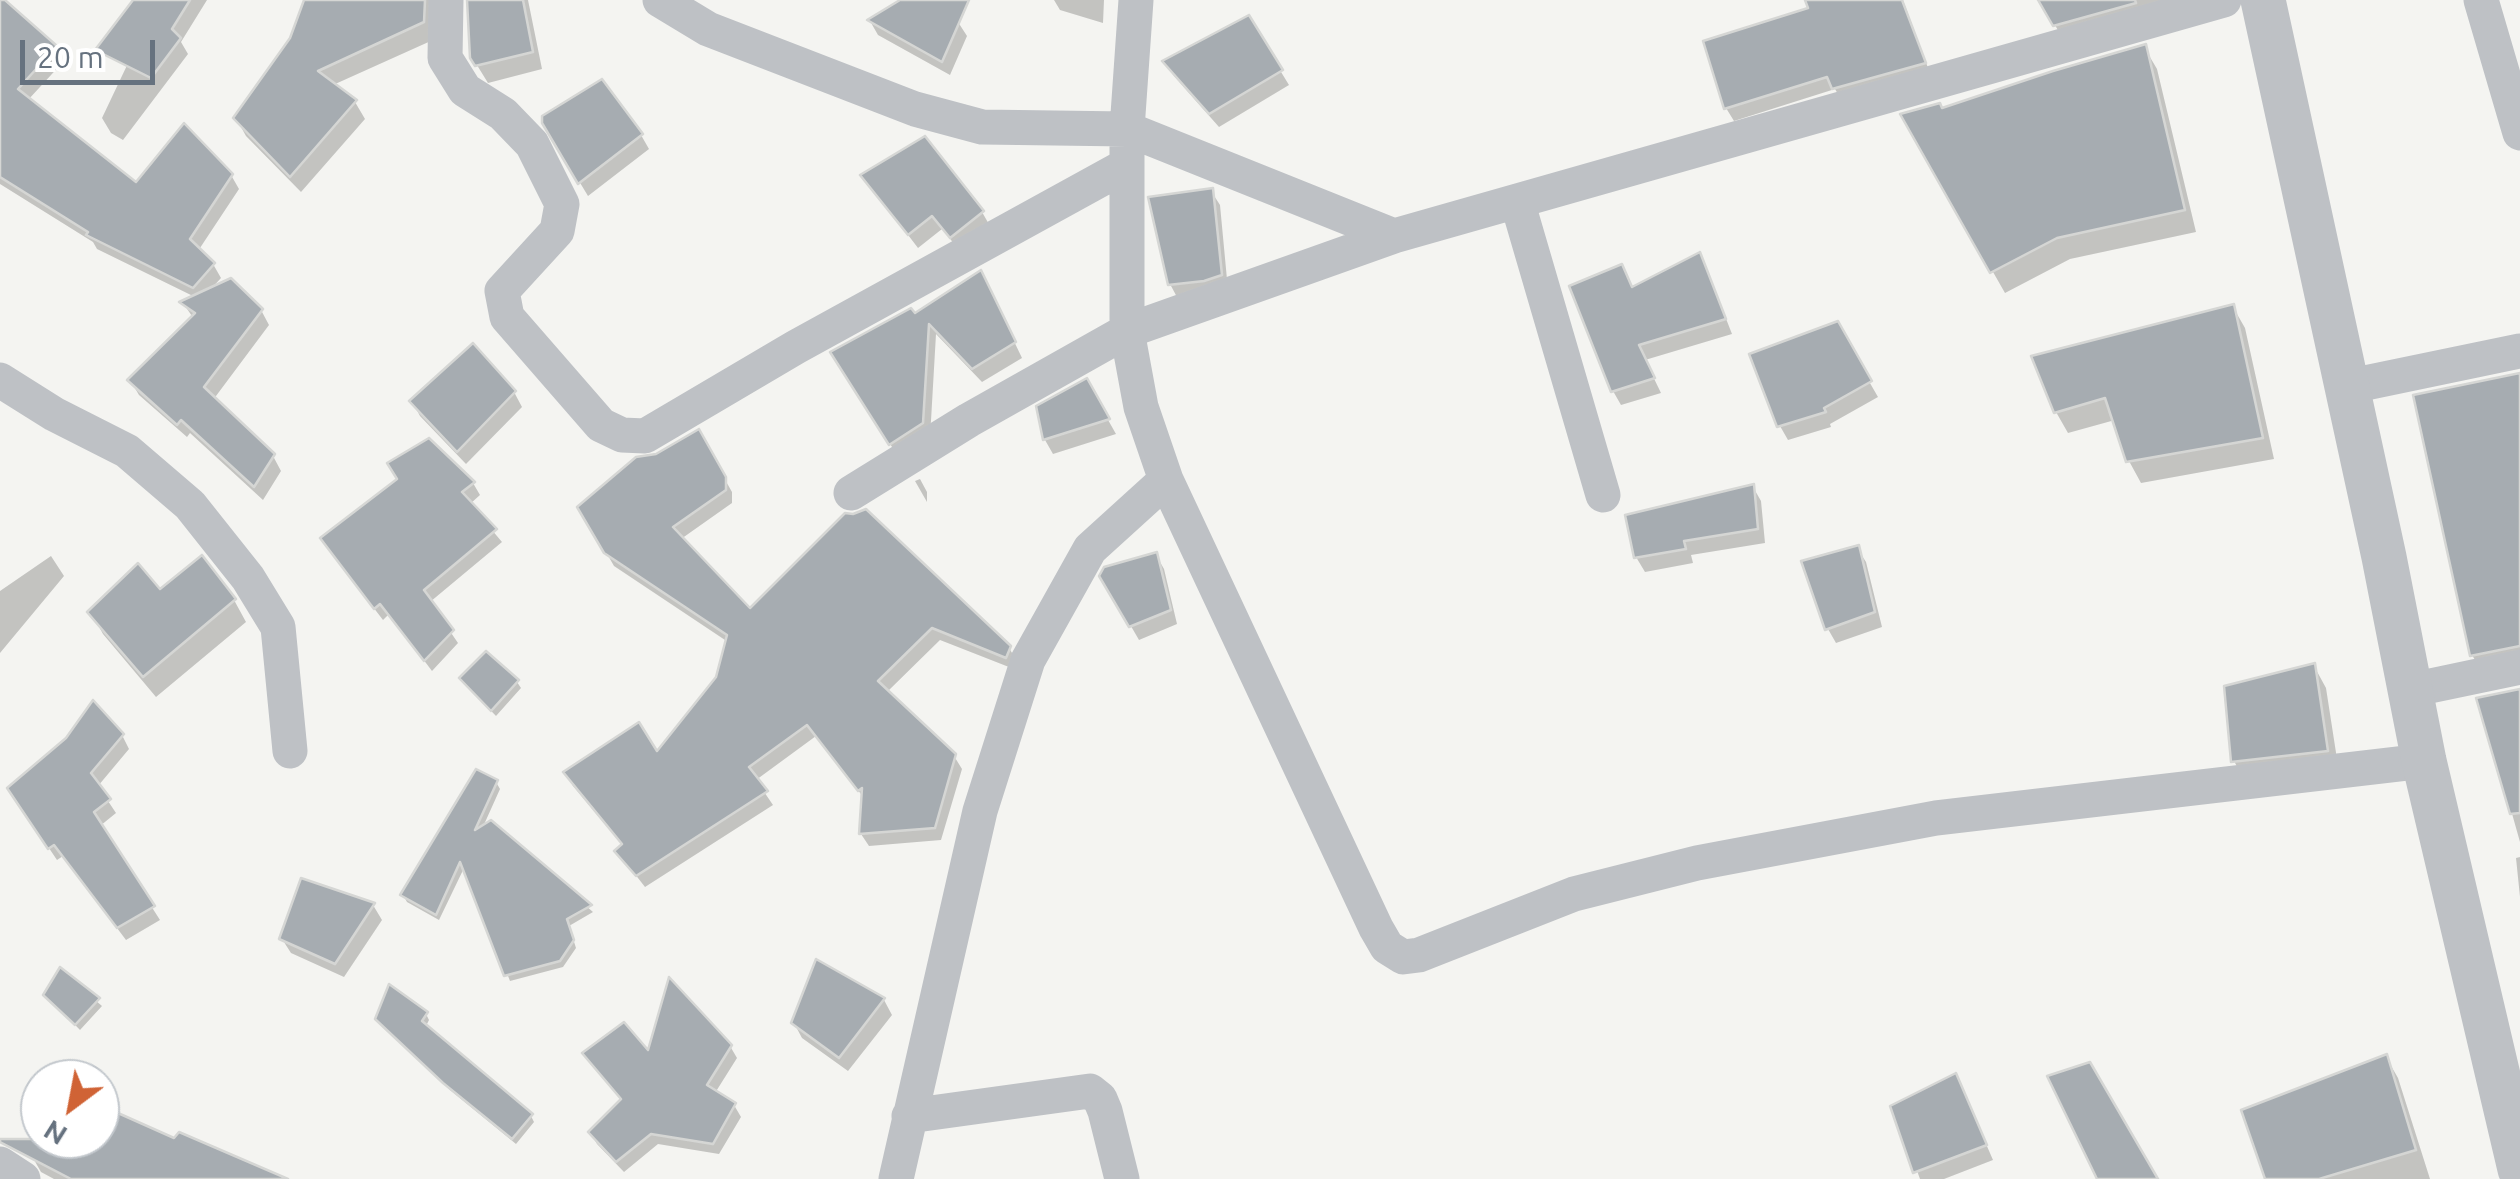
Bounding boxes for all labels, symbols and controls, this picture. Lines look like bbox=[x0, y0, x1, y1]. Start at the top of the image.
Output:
scale bar bbox=[25, 20, 160, 82]
text: 20 m bbox=[37, 40, 104, 74]
north arrow bbox=[20, 1059, 120, 1159]
text: N bbox=[38, 1114, 72, 1152]

